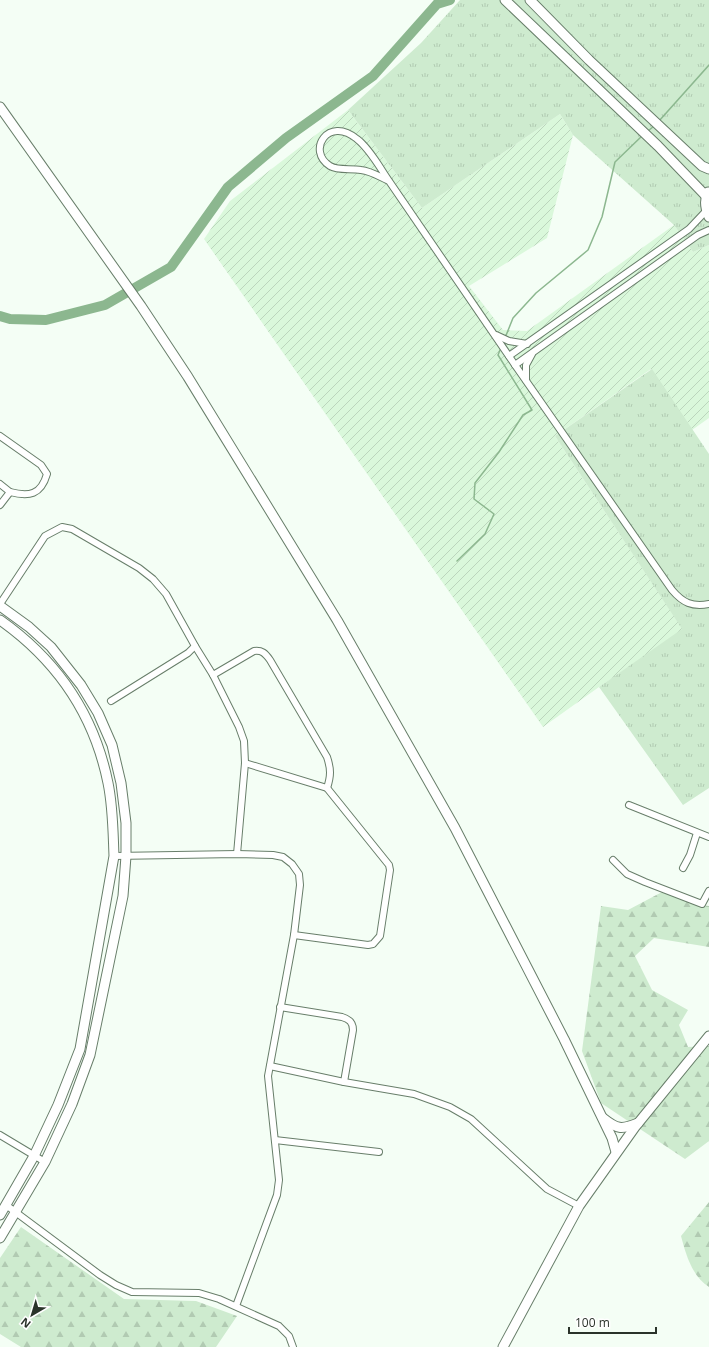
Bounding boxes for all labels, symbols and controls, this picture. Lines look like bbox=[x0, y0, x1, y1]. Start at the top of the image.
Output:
north arrow bbox=[12, 1295, 52, 1335]
scale bar bbox=[569, 1309, 656, 1335]
text: 100 m bbox=[575, 1314, 610, 1331]
text: N bbox=[17, 1315, 34, 1332]

